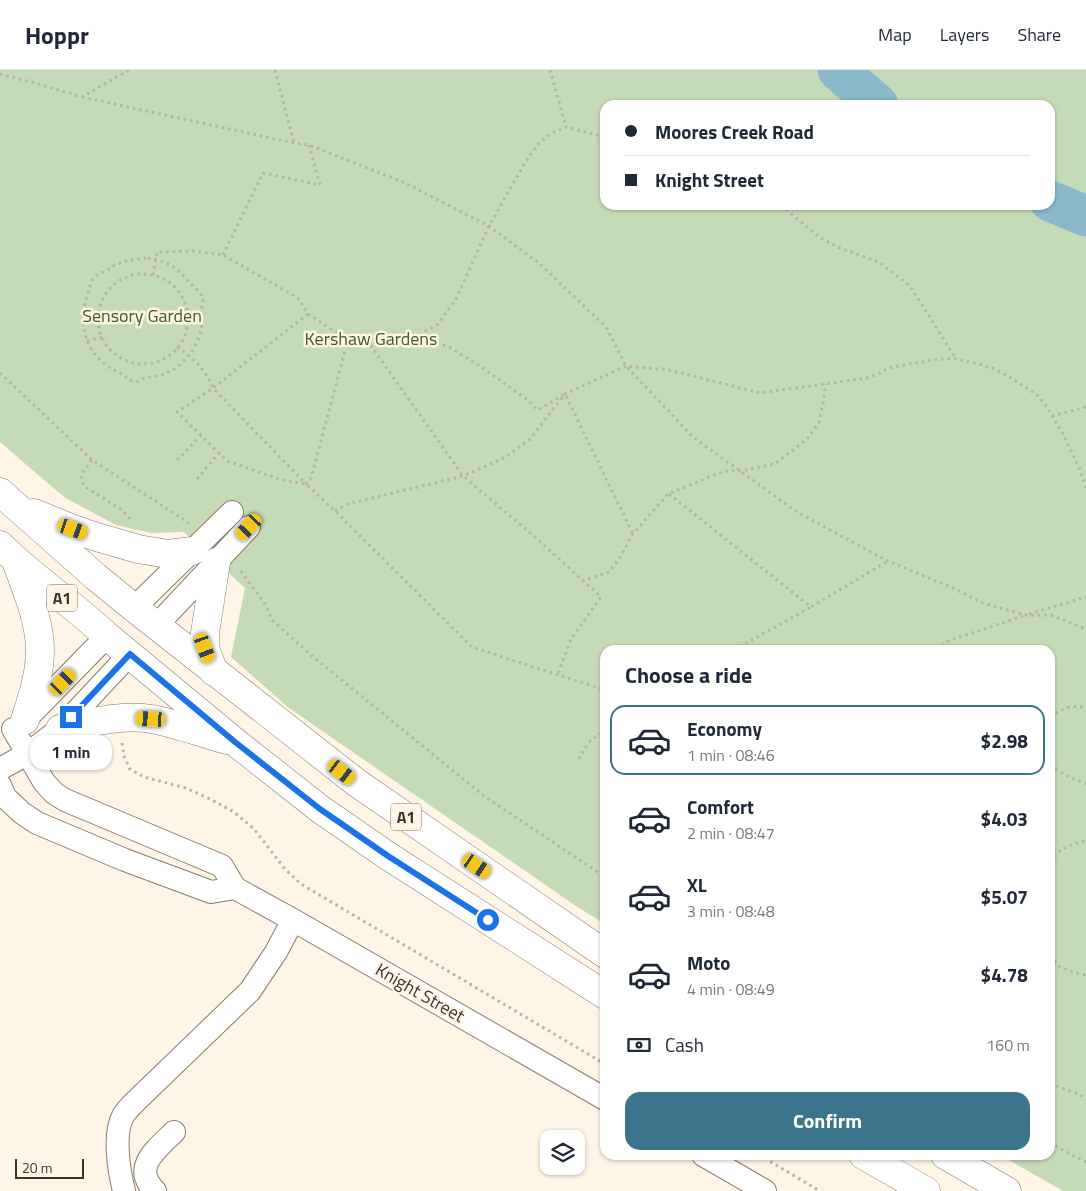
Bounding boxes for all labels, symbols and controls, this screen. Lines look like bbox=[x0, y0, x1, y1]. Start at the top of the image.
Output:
text: Hoppr bbox=[25, 17, 89, 53]
text: Map bbox=[878, 21, 912, 48]
text: Layers bbox=[940, 21, 989, 48]
text: Share bbox=[1017, 21, 1061, 48]
text: Moores Creek Road bbox=[655, 117, 814, 146]
text: Knight Street bbox=[655, 165, 764, 194]
park label: Sensory Garden bbox=[82, 302, 202, 329]
park label: Kershaw Gardens bbox=[305, 325, 437, 352]
car bbox=[233, 511, 264, 543]
car bbox=[56, 517, 89, 541]
road number: A1 bbox=[47, 584, 77, 612]
car bbox=[192, 631, 217, 665]
text: Choose a ride bbox=[625, 658, 752, 692]
car bbox=[47, 666, 78, 698]
route end bbox=[60, 706, 82, 728]
car bbox=[135, 711, 166, 727]
text: Economy bbox=[687, 714, 762, 743]
icon: car bbox=[627, 718, 672, 763]
text: $2.98 bbox=[981, 726, 1028, 755]
callout: 1 min bbox=[30, 734, 112, 770]
text: 1 min bbox=[52, 740, 90, 764]
text: 1 min · 08:46 bbox=[687, 743, 775, 767]
car bbox=[325, 757, 358, 787]
text: Comfort bbox=[687, 792, 754, 821]
icon: car bbox=[627, 796, 672, 841]
road number: A1 bbox=[391, 804, 421, 830]
text: $4.03 bbox=[981, 804, 1028, 833]
text: 2 min · 08:47 bbox=[687, 821, 775, 845]
car bbox=[460, 851, 493, 881]
text: XL bbox=[687, 870, 707, 899]
icon: car bbox=[627, 874, 672, 919]
text: $5.07 bbox=[981, 882, 1028, 911]
text: 3 min · 08:48 bbox=[687, 899, 775, 923]
route start bbox=[477, 909, 499, 931]
text: Moto bbox=[687, 948, 730, 977]
icon: car bbox=[627, 952, 672, 997]
street label: Knight Street bbox=[370, 956, 471, 1029]
text: $4.78 bbox=[981, 960, 1028, 989]
text: 4 min · 08:49 bbox=[687, 977, 775, 1001]
text: Cash bbox=[665, 1030, 704, 1059]
icon: cash bbox=[625, 1031, 653, 1059]
text: 160 m bbox=[986, 1033, 1030, 1057]
button: Confirm bbox=[625, 1092, 1030, 1150]
map controls bbox=[540, 1130, 585, 1175]
button: layers bbox=[540, 1130, 585, 1175]
scale bar bbox=[15, 1156, 84, 1179]
text: 20 m bbox=[22, 1157, 52, 1178]

